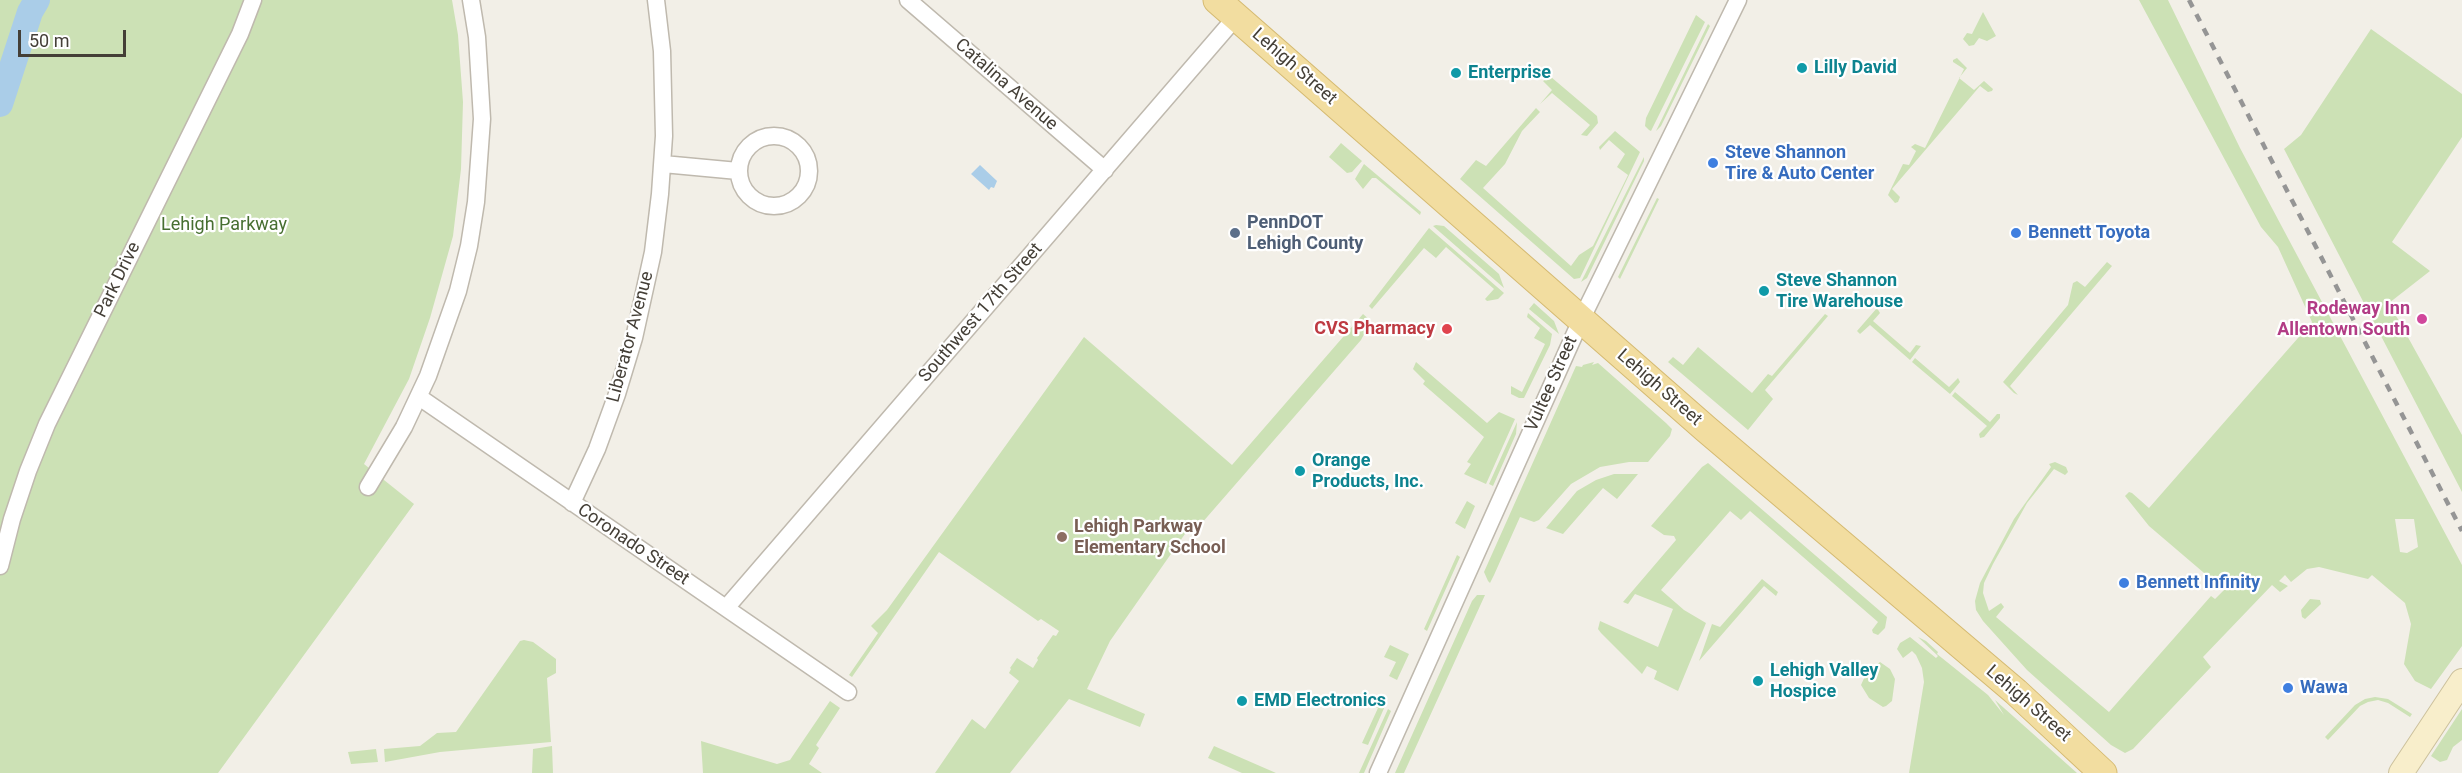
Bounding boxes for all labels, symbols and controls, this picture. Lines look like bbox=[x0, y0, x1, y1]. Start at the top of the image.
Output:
scale bar bbox=[21, 18, 129, 56]
street label: Lehigh Street bbox=[1247, 24, 1341, 110]
text: 50 m bbox=[29, 30, 69, 51]
street label: Catalina Avenue bbox=[950, 35, 1062, 135]
place label: Lilly David bbox=[1814, 57, 1897, 79]
marker: Lilly David bbox=[1795, 61, 1809, 75]
place label: Enterprise bbox=[1468, 62, 1551, 84]
marker: Enterprise bbox=[1449, 66, 1463, 80]
place label: Steve Shannon Tire & Auto Center bbox=[1725, 142, 1874, 184]
marker: Steve Shannon Tire & Auto Center bbox=[1706, 156, 1720, 170]
place label: PennDOT Lehigh County bbox=[1247, 212, 1363, 254]
park label: Lehigh Parkway bbox=[161, 214, 287, 236]
place label: Bennett Toyota bbox=[2028, 222, 2150, 244]
marker: PennDOT Lehigh County bbox=[1228, 226, 1242, 240]
marker: Bennett Toyota bbox=[2009, 226, 2023, 240]
street label: Park Drive bbox=[91, 239, 145, 321]
street label: Southwest 17th Street bbox=[915, 239, 1047, 387]
street label: Liberator Avenue bbox=[603, 269, 659, 405]
place label: Steve Shannon Tire Warehouse bbox=[1776, 270, 1903, 312]
marker: Steve Shannon Tire Warehouse bbox=[1757, 284, 1771, 298]
place label: Rodeway Inn Allentown South bbox=[2277, 298, 2410, 340]
marker: Rodeway Inn Allentown South bbox=[2415, 312, 2429, 326]
place label: CVS Pharmacy bbox=[1314, 318, 1435, 340]
marker: CVS Pharmacy bbox=[1440, 322, 1454, 336]
street label: Vultee Street bbox=[1521, 333, 1583, 435]
street label: Lehigh Street bbox=[1612, 345, 1706, 431]
place label: Orange Products, Inc. bbox=[1312, 450, 1424, 492]
marker: Orange Products, Inc. bbox=[1293, 464, 1307, 478]
street label: Coronado Street bbox=[573, 500, 693, 590]
place label: Lehigh Parkway Elementary School bbox=[1074, 516, 1226, 558]
marker: Lehigh Parkway Elementary School bbox=[1055, 530, 1069, 544]
place label: Bennett Infinity bbox=[2136, 572, 2260, 594]
marker: Bennett Infinity bbox=[2117, 576, 2131, 590]
place label: Lehigh Valley Hospice bbox=[1770, 660, 1878, 702]
street label: Lehigh Street bbox=[1981, 661, 2075, 747]
marker: Lehigh Valley Hospice bbox=[1751, 674, 1765, 688]
place label: Wawa bbox=[2300, 677, 2348, 699]
marker: Wawa bbox=[2281, 681, 2295, 695]
place label: EMD Electronics bbox=[1254, 690, 1386, 712]
marker: EMD Electronics bbox=[1235, 694, 1249, 708]

